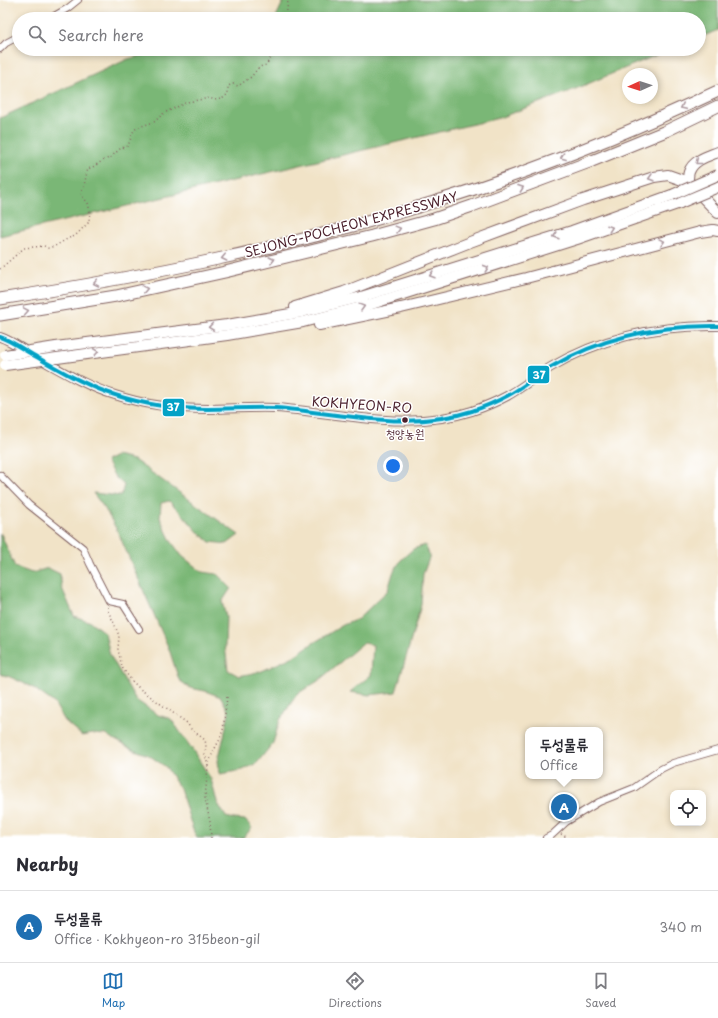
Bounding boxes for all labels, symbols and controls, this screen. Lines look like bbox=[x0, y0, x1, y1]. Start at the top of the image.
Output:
search box bbox=[12, 12, 706, 56]
icon: search bbox=[26, 23, 48, 45]
text: Search here bbox=[58, 23, 144, 46]
north arrow bbox=[622, 68, 658, 104]
one-way arrow bbox=[679, 102, 687, 110]
one-way arrow bbox=[559, 152, 566, 160]
one-way arrow bbox=[695, 158, 702, 165]
one-way arrow bbox=[647, 174, 654, 182]
one-way arrow bbox=[518, 185, 525, 193]
street label: SEJONG-POCHEON EXPRESSWAY bbox=[242, 186, 460, 262]
one-way arrow bbox=[606, 224, 613, 232]
one-way arrow bbox=[394, 225, 401, 234]
one-way arrow bbox=[553, 231, 560, 240]
one-way arrow bbox=[658, 238, 665, 247]
one-way arrow bbox=[220, 253, 227, 261]
one-way arrow bbox=[268, 256, 275, 265]
one-way arrow bbox=[482, 264, 489, 273]
one-way arrow bbox=[429, 270, 436, 279]
one-way arrow bbox=[93, 278, 99, 286]
one-way arrow bbox=[142, 286, 148, 294]
one-way arrow bbox=[358, 303, 365, 312]
one-way arrow bbox=[23, 307, 29, 316]
one-way arrow bbox=[208, 322, 214, 331]
one-way arrow bbox=[93, 348, 99, 357]
line badge: 37 bbox=[527, 365, 550, 384]
text: 37 bbox=[533, 366, 546, 383]
street label: KOKHYEON-RO bbox=[311, 391, 413, 417]
line badge: 37 bbox=[162, 398, 185, 417]
text: 37 bbox=[167, 398, 180, 415]
marker: 청양농원 bbox=[400, 415, 410, 425]
place label: 청양농원 bbox=[386, 424, 424, 442]
your location bbox=[383, 456, 403, 476]
popup bbox=[525, 727, 603, 779]
text: 두성물류 bbox=[540, 732, 588, 755]
text: Office bbox=[540, 755, 578, 774]
map controls bbox=[670, 790, 706, 826]
button: locate bbox=[670, 790, 706, 826]
pin: A bbox=[551, 792, 577, 822]
text: Nearby bbox=[16, 851, 78, 877]
text: 두성물류 bbox=[54, 906, 102, 929]
text: A bbox=[24, 917, 34, 936]
text: 340 m bbox=[659, 917, 702, 936]
text: Office · Kokhyeon-ro 315beon-gil bbox=[54, 929, 260, 948]
tab: Map bbox=[102, 970, 125, 1011]
tab: Directions bbox=[328, 970, 382, 1011]
tab: Saved bbox=[585, 970, 616, 1011]

